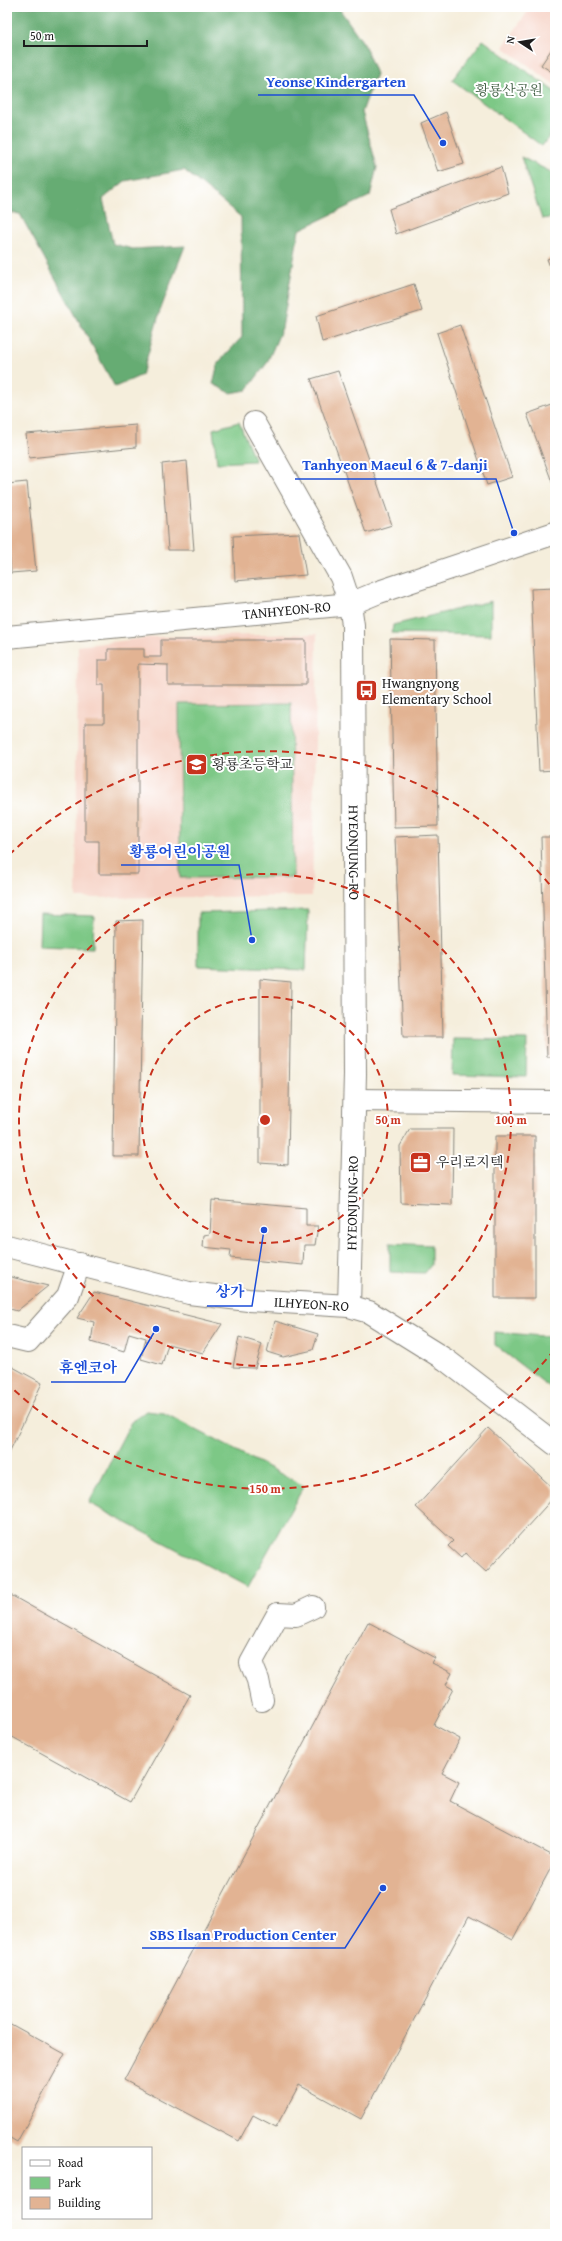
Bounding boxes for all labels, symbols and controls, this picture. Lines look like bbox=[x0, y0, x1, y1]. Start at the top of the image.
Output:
scale bar bbox=[24, 22, 147, 48]
north arrow bbox=[500, 22, 540, 62]
text: 50 m bbox=[30, 27, 54, 44]
text: N bbox=[502, 34, 519, 45]
callout: Yeonse Kindergarten bbox=[258, 68, 414, 95]
text: Yeonse Kindergarten bbox=[266, 71, 406, 92]
park label: 황룡산공원 bbox=[475, 80, 543, 100]
callout: Tanhyeon Maeul 6 & 7-danji bbox=[295, 452, 496, 479]
text: Tanhyeon Maeul 6 & 7-danji bbox=[302, 454, 488, 475]
street label: TANHYEON-RO bbox=[242, 596, 332, 624]
place label: Hwangnyong Elementary School bbox=[382, 673, 492, 709]
bus stop icon: Hwangnyong Elementary School bbox=[354, 678, 380, 704]
school or university icon: 황룡초등학교 bbox=[183, 751, 209, 777]
place label: 황룡초등학교 bbox=[212, 754, 294, 774]
street label: HYEONJUNG-RO bbox=[344, 805, 364, 900]
callout: 황룡어린이공원 bbox=[121, 838, 239, 865]
text: 황룡어린이공원 bbox=[129, 841, 231, 862]
text: 50 m bbox=[375, 1111, 401, 1128]
text: 100 m bbox=[495, 1111, 528, 1128]
centre of rings bbox=[258, 1113, 272, 1127]
office icon: 우리로지텍 bbox=[407, 1149, 433, 1175]
place label: 우리로지텍 bbox=[436, 1152, 504, 1172]
street label: HYEONJUNG-RO bbox=[341, 1155, 363, 1251]
callout: 상가 bbox=[207, 1279, 252, 1306]
text: 상가 bbox=[216, 1281, 245, 1302]
street label: ILHYEON-RO bbox=[273, 1292, 350, 1316]
callout: 휴엔코아 bbox=[51, 1355, 125, 1382]
text: 휴엔코아 bbox=[59, 1357, 117, 1378]
text: 150 m bbox=[249, 1480, 282, 1497]
callout: SBS Ilsan Production Center bbox=[142, 1921, 345, 1948]
text: SBS Ilsan Production Center bbox=[150, 1924, 337, 1945]
legend bbox=[22, 2147, 152, 2219]
text: Road bbox=[58, 2154, 84, 2171]
text: Park bbox=[58, 2174, 82, 2191]
text: Building bbox=[58, 2194, 101, 2211]

